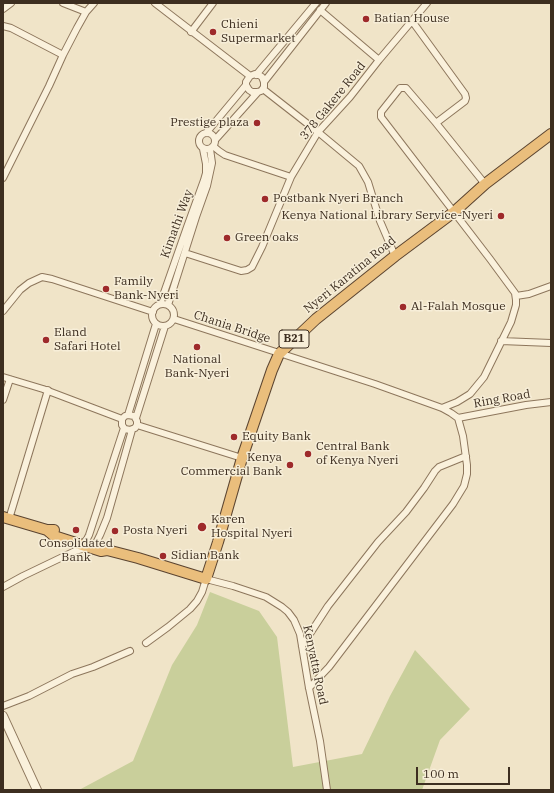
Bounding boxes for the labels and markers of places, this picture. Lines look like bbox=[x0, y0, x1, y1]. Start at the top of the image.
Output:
place label: Batian House bbox=[374, 12, 449, 26]
marker: Batian House bbox=[361, 14, 371, 24]
place label: Chieni Supermarket bbox=[221, 18, 296, 46]
marker: Chieni Supermarket bbox=[208, 27, 218, 37]
place label: Prestige plaza bbox=[170, 116, 249, 130]
marker: Prestige plaza bbox=[252, 118, 262, 128]
place label: Postbank Nyeri Branch bbox=[273, 192, 404, 206]
marker: Postbank Nyeri Branch bbox=[260, 194, 270, 204]
place label: Kenya National Library Service-Nyeri bbox=[282, 209, 493, 223]
marker: Kenya National Library Service-Nyeri bbox=[496, 211, 506, 221]
place label: Green oaks bbox=[235, 231, 299, 245]
marker: Green oaks bbox=[222, 233, 232, 243]
place label: Family Bank-Nyeri bbox=[114, 275, 179, 303]
marker: Family Bank-Nyeri bbox=[101, 284, 111, 294]
place label: Al-Falah Mosque bbox=[411, 300, 506, 314]
marker: Al-Falah Mosque bbox=[398, 302, 408, 312]
place label: Eland Safari Hotel bbox=[54, 326, 121, 354]
marker: Eland Safari Hotel bbox=[41, 335, 51, 345]
marker: National Bank-Nyeri bbox=[192, 342, 202, 352]
place label: National Bank-Nyeri bbox=[165, 353, 229, 381]
place label: Equity Bank bbox=[242, 430, 311, 444]
marker: Equity Bank bbox=[229, 432, 239, 442]
place label: Central Bank of Kenya Nyeri bbox=[316, 440, 398, 468]
marker: Central Bank of Kenya Nyeri bbox=[303, 449, 313, 459]
place label: Kenya Commercial Bank bbox=[181, 451, 282, 479]
marker: Kenya Commercial Bank bbox=[285, 460, 295, 470]
place label: Karen Hospital Nyeri bbox=[211, 513, 293, 541]
marker: Karen Hospital Nyeri bbox=[196, 521, 208, 533]
place label: Posta Nyeri bbox=[123, 524, 188, 538]
marker: Consolidated Bank bbox=[71, 525, 81, 535]
marker: Posta Nyeri bbox=[110, 526, 120, 536]
place label: Consolidated Bank bbox=[39, 537, 113, 565]
place label: Sidian Bank bbox=[171, 549, 239, 563]
marker: Sidian Bank bbox=[158, 551, 168, 561]

